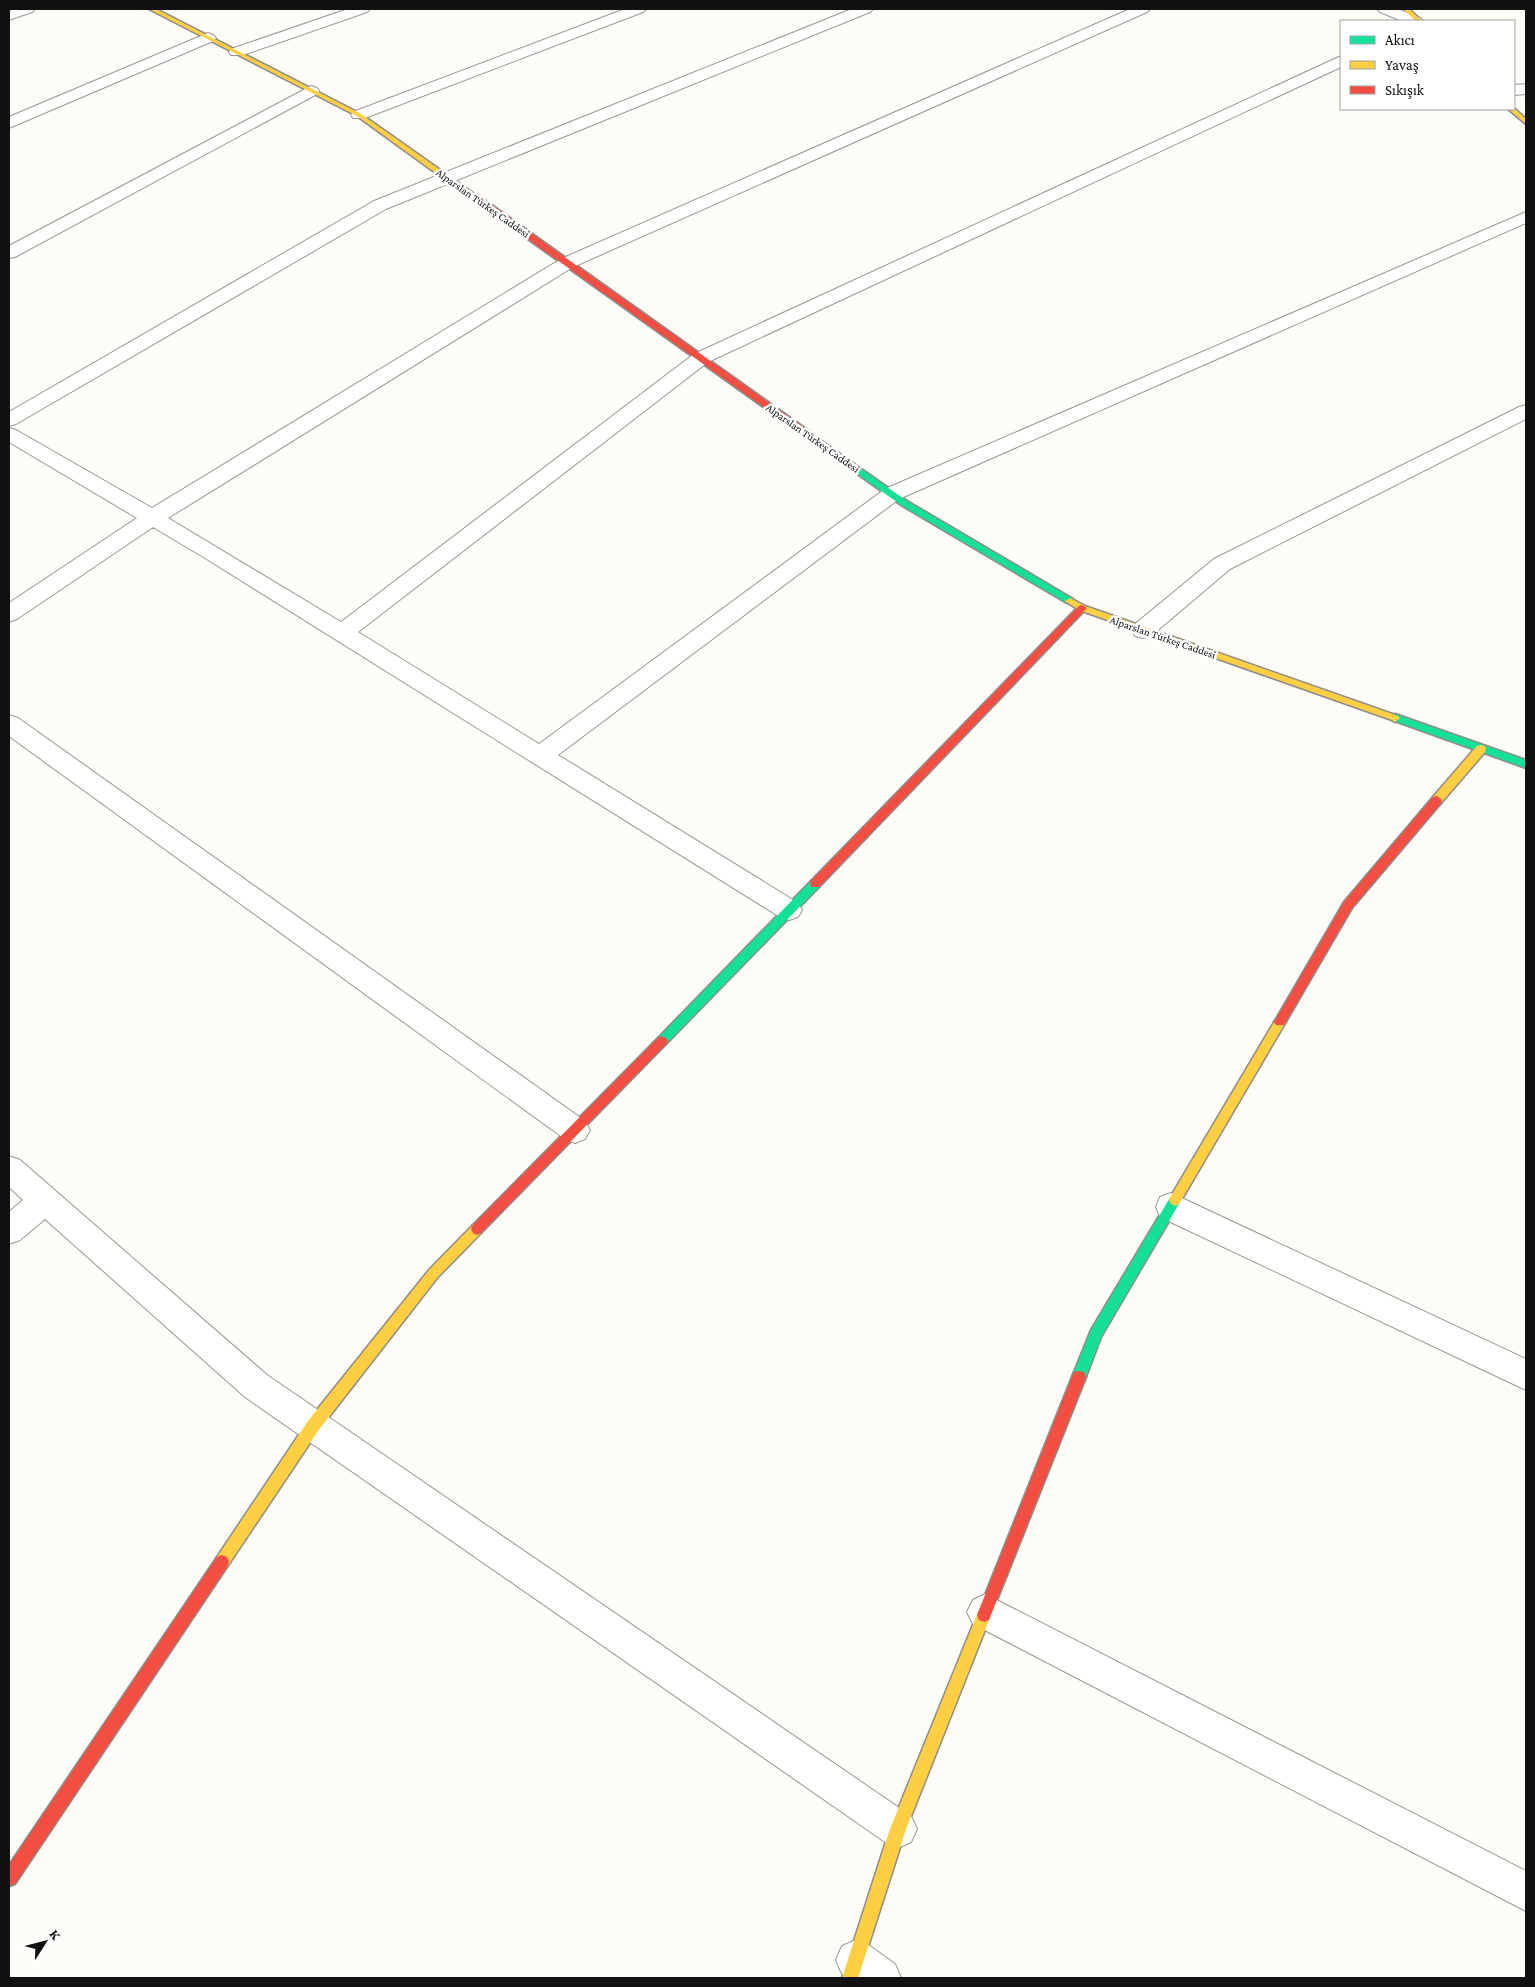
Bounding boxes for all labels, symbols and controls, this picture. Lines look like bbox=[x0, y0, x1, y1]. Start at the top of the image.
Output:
legend bbox=[1340, 20, 1515, 110]
text: Akıcı bbox=[1385, 32, 1415, 48]
text: Yavaş bbox=[1385, 57, 1419, 74]
text: Sıkışık bbox=[1385, 82, 1425, 99]
street label: Alparslan Türkeş Caddesi bbox=[433, 166, 532, 241]
street label: Alparslan Türkeş Caddesi bbox=[763, 401, 862, 476]
street label: Alparslan Türkeş Caddesi bbox=[1108, 613, 1218, 662]
north arrow bbox=[20, 1917, 70, 1967]
text: K bbox=[46, 1926, 65, 1944]

